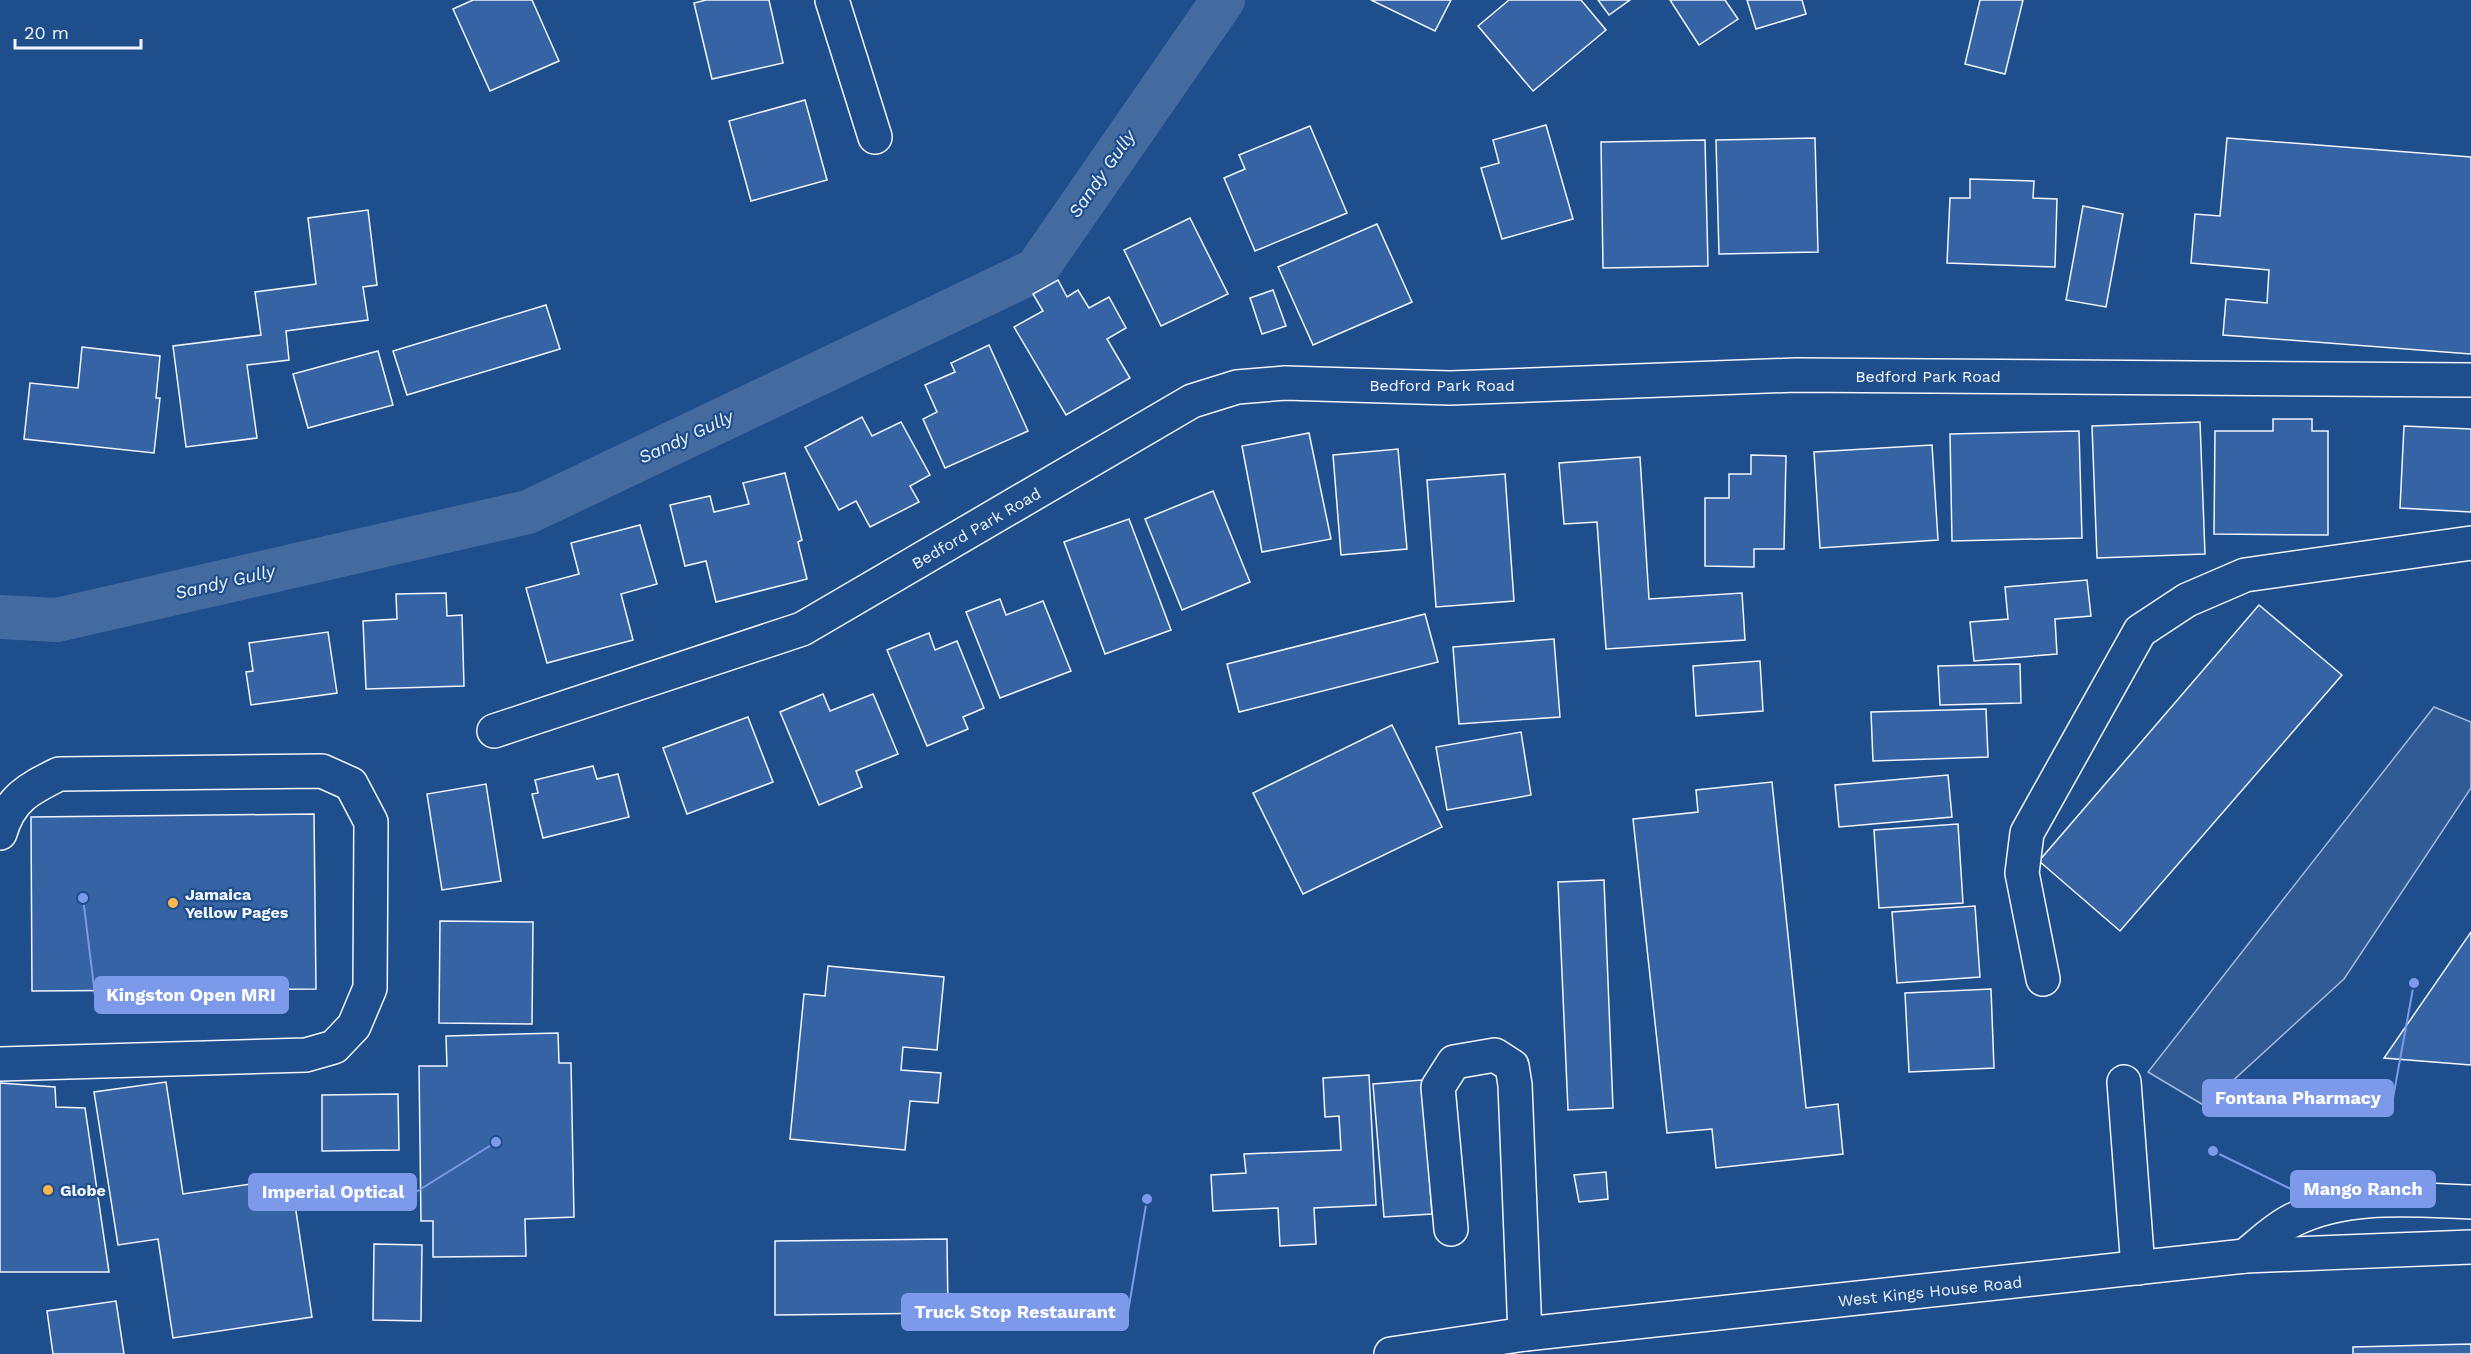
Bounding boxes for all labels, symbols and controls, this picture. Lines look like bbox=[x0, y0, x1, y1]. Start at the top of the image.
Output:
scale bar bbox=[15, 12, 141, 50]
text: 20 m bbox=[24, 22, 69, 43]
water label: Sandy Gully bbox=[1064, 124, 1141, 222]
street label: Bedford Park Road bbox=[1855, 367, 2001, 386]
street label: Bedford Park Road bbox=[1369, 376, 1515, 395]
water label: Sandy Gully bbox=[635, 405, 738, 468]
street label: Bedford Park Road bbox=[908, 484, 1044, 573]
water label: Sandy Gully bbox=[173, 559, 279, 603]
place label: Jamaica Yellow Pages bbox=[185, 885, 289, 922]
marker: Jamaica Yellow Pages bbox=[166, 896, 180, 910]
callout: Kingston Open MRI bbox=[95, 977, 288, 1013]
text: Kingston Open MRI bbox=[106, 984, 276, 1005]
callout: Fontana Pharmacy bbox=[2203, 1080, 2393, 1116]
text: Fontana Pharmacy bbox=[2215, 1087, 2382, 1108]
callout: Mango Ranch bbox=[2291, 1171, 2435, 1207]
callout: Imperial Optical bbox=[249, 1174, 416, 1210]
text: Mango Ranch bbox=[2303, 1178, 2423, 1199]
place label: Globe bbox=[60, 1181, 106, 1200]
text: Imperial Optical bbox=[262, 1181, 404, 1202]
marker: Globe bbox=[41, 1183, 55, 1197]
street label: West Kings House Road bbox=[1837, 1272, 2023, 1311]
callout: Truck Stop Restaurant bbox=[902, 1294, 1128, 1330]
text: Truck Stop Restaurant bbox=[914, 1301, 1116, 1322]

